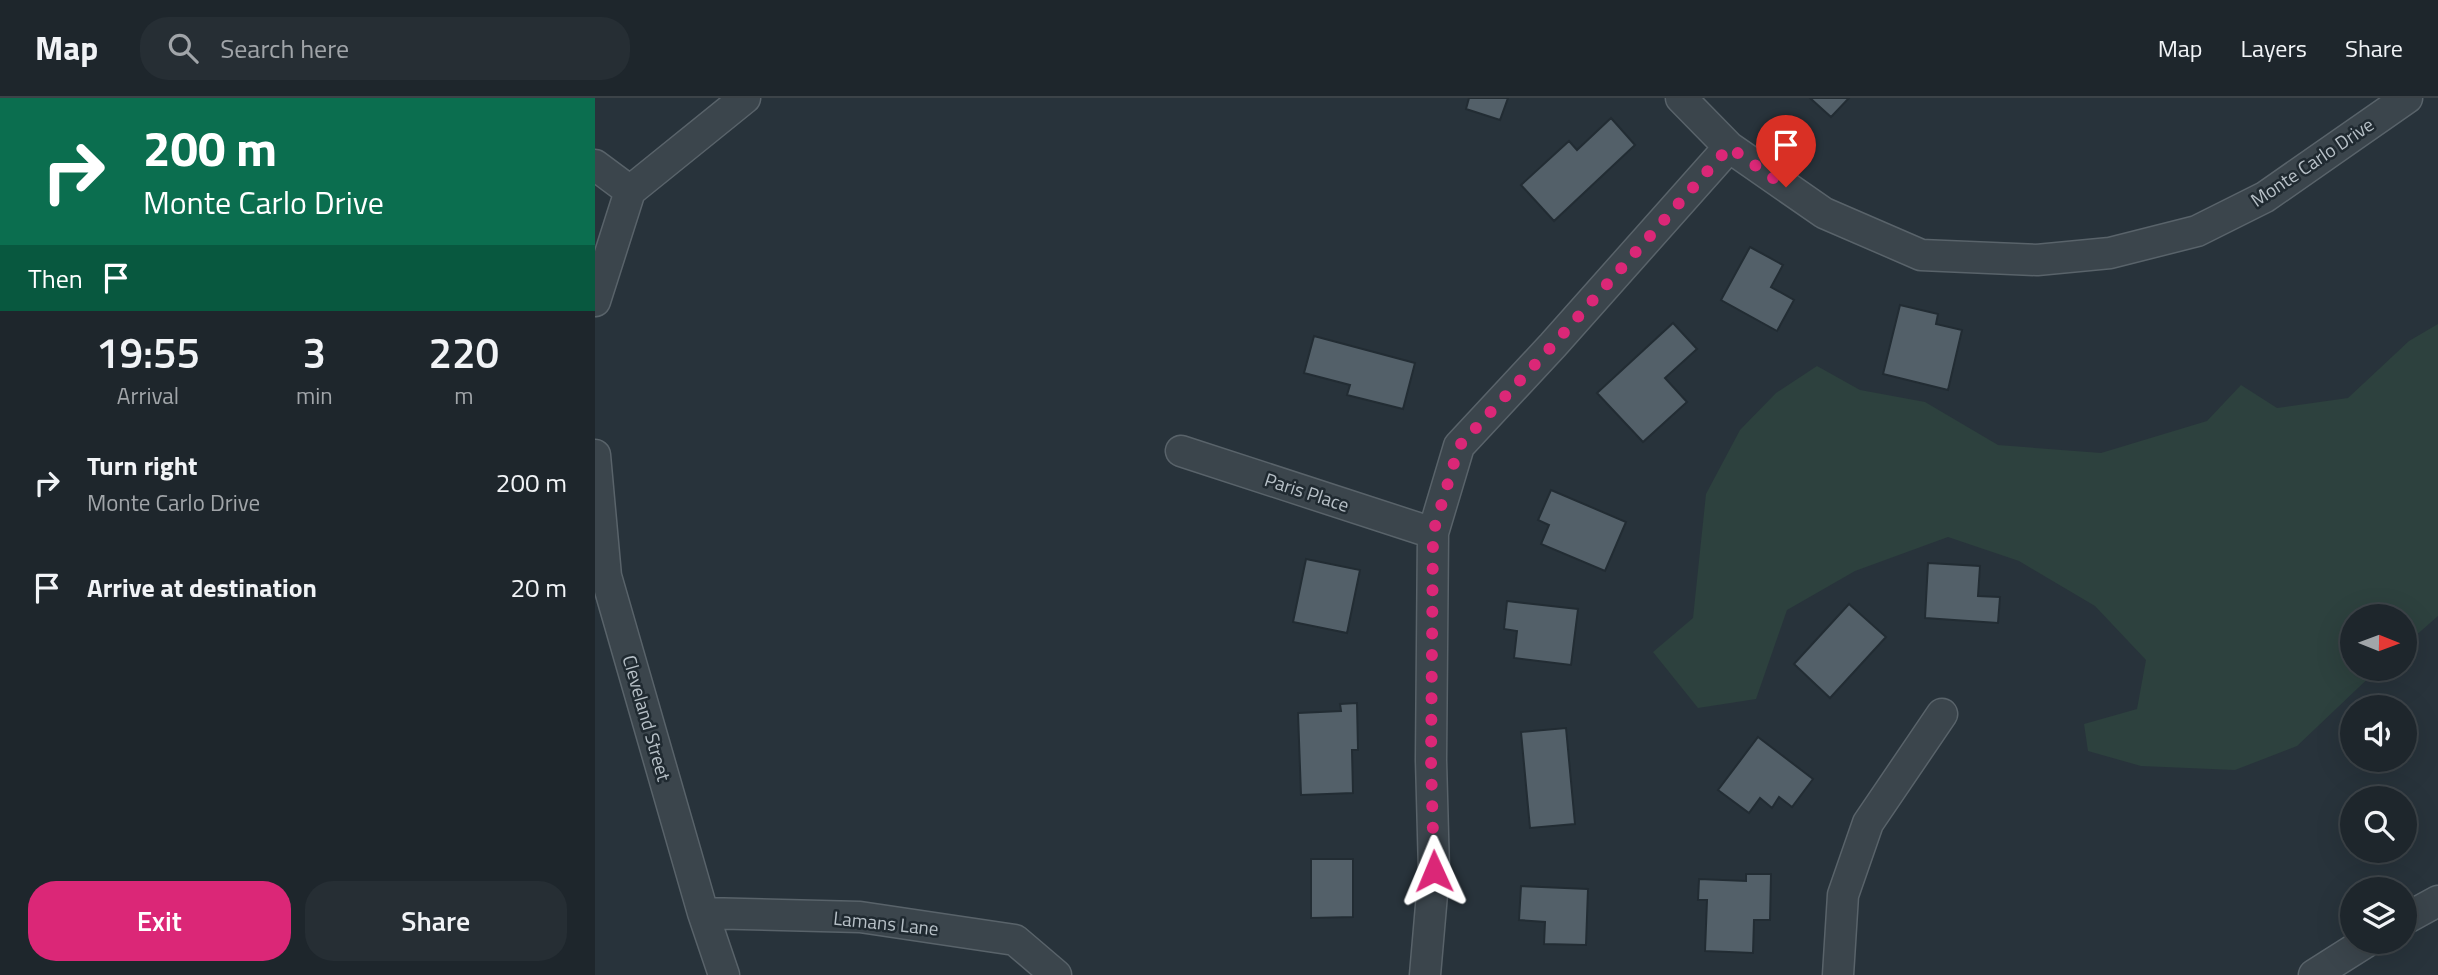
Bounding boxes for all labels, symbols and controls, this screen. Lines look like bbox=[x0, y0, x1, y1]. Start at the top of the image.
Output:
search box bbox=[140, 17, 630, 80]
text: Map bbox=[35, 23, 98, 73]
icon: search bbox=[164, 29, 202, 67]
text: Search here bbox=[220, 29, 349, 68]
text: Map bbox=[2158, 30, 2203, 66]
text: Layers bbox=[2241, 30, 2307, 66]
text: Share bbox=[2345, 30, 2403, 66]
text: 200 m bbox=[143, 110, 277, 185]
street label: Monte Carlo Drive bbox=[2244, 110, 2379, 214]
pin bbox=[1756, 115, 1816, 187]
icon: right bbox=[28, 126, 119, 217]
icon: arrive bbox=[1767, 126, 1805, 164]
text: Monte Carlo Drive bbox=[143, 178, 384, 226]
text: Then bbox=[28, 259, 83, 298]
icon: arrive bbox=[97, 259, 135, 297]
text: 19:55 bbox=[96, 320, 200, 384]
text: 3 bbox=[303, 320, 326, 384]
text: 220 bbox=[429, 320, 499, 384]
text: Arrival bbox=[117, 378, 179, 413]
text: min bbox=[296, 378, 333, 413]
text: m bbox=[454, 378, 473, 413]
text: Turn right bbox=[87, 446, 198, 485]
text: 200 m bbox=[496, 463, 567, 502]
icon: right bbox=[28, 464, 66, 502]
street label: Paris Place bbox=[1261, 464, 1353, 519]
text: Monte Carlo Drive bbox=[87, 485, 260, 520]
text: Arrive at destination bbox=[87, 568, 317, 607]
text: 20 m bbox=[510, 568, 567, 607]
icon: arrive bbox=[28, 569, 66, 607]
north arrow bbox=[2340, 604, 2417, 681]
map controls bbox=[2340, 604, 2417, 954]
street label: Cleveland Street bbox=[616, 651, 679, 785]
button: sound bbox=[2340, 695, 2417, 772]
button: search bbox=[2340, 786, 2417, 863]
position arrow bbox=[1397, 834, 1471, 908]
button: layers bbox=[2340, 877, 2417, 954]
button: Exit bbox=[28, 881, 291, 961]
button: Share bbox=[305, 881, 567, 961]
street label: Lamans Lane bbox=[832, 903, 940, 942]

